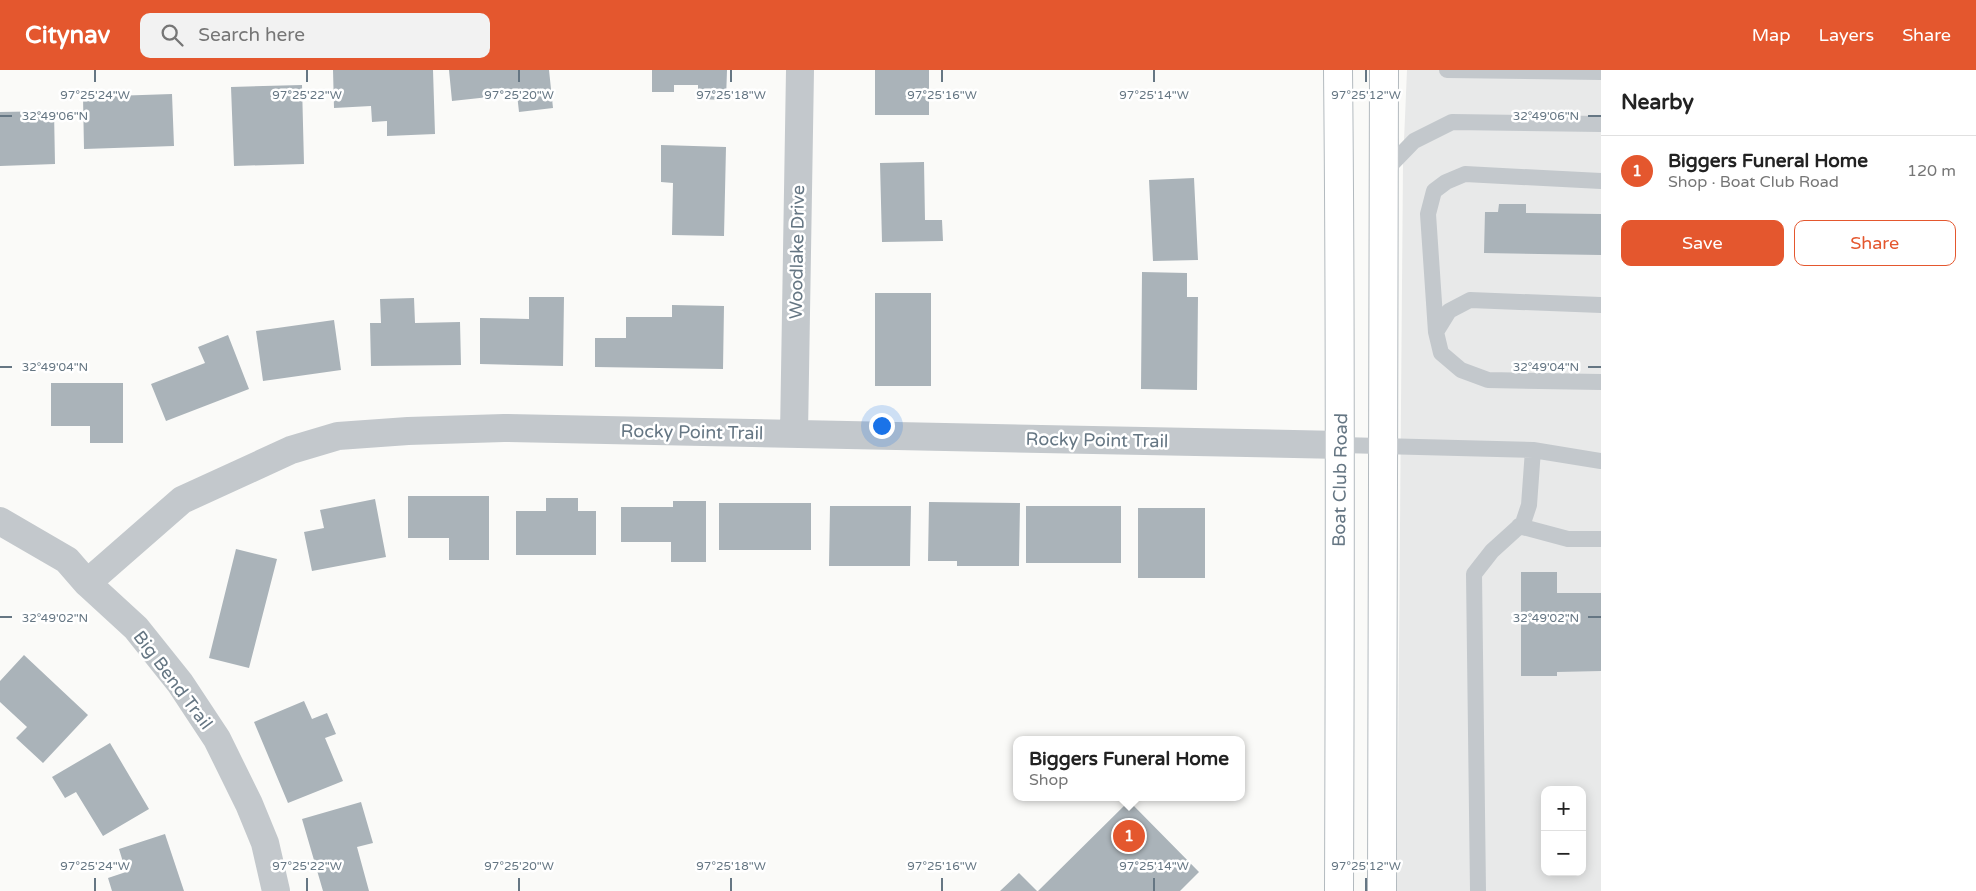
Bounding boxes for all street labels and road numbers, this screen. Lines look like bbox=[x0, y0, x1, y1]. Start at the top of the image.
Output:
street label: Woodlake Drive bbox=[785, 185, 809, 319]
street label: Boat Club Road bbox=[1328, 413, 1352, 547]
street label: Rocky Point Trail bbox=[620, 420, 764, 444]
street label: Rocky Point Trail bbox=[1025, 428, 1169, 452]
street label: Big Bend Trail bbox=[129, 626, 217, 734]

